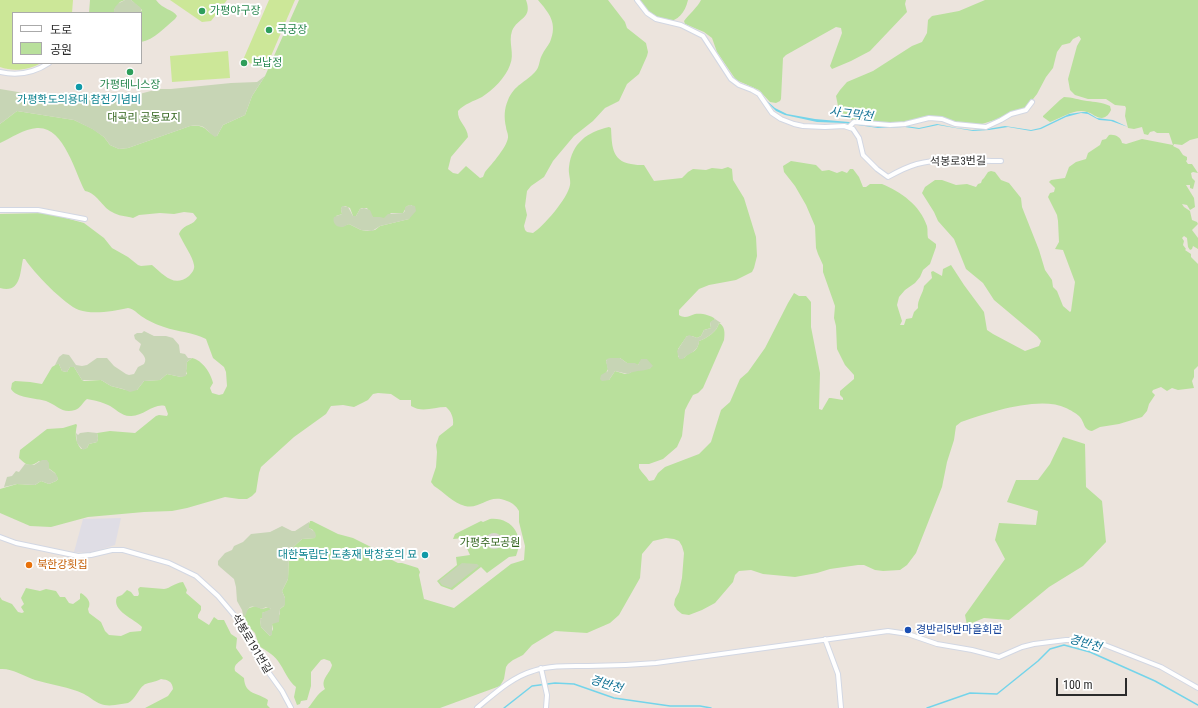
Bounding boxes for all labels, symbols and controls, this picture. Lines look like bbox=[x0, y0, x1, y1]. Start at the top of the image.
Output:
place label: 가평야구장 bbox=[210, 4, 261, 18]
marker: 가평야구장 bbox=[197, 6, 207, 16]
legend bbox=[12, 12, 142, 64]
text: 도로 bbox=[50, 23, 72, 37]
place label: 국궁장 bbox=[277, 23, 307, 37]
marker: 국궁장 bbox=[264, 25, 274, 35]
text: 공원 bbox=[50, 43, 72, 57]
place label: 보납정 bbox=[252, 56, 282, 70]
marker: 보납정 bbox=[239, 58, 249, 68]
marker: 가평테니스장 bbox=[125, 67, 135, 77]
place label: 가평테니스장 bbox=[100, 78, 160, 92]
marker: 가평학도의용대 참전기념비 bbox=[74, 82, 84, 92]
place label: 가평학도의용대 참전기념비 bbox=[17, 93, 141, 107]
water label: 사그막천 bbox=[828, 105, 874, 125]
park label: 대곡리 공동묘지 bbox=[107, 111, 181, 125]
street label: 석봉로3번길 bbox=[930, 155, 986, 169]
park label: 가평추모공원 bbox=[460, 536, 520, 550]
place label: 대한독립단 도총재 박창호의 묘 bbox=[278, 548, 417, 562]
marker: 대한독립단 도총재 박창호의 묘 bbox=[420, 550, 430, 560]
place label: 북한강횟집 bbox=[37, 558, 88, 572]
marker: 북한강횟집 bbox=[24, 560, 34, 570]
street label: 석봉로191번길 bbox=[228, 612, 274, 676]
place label: 경반리5반마을회관 bbox=[916, 623, 1002, 637]
marker: 경반리5반마을회관 bbox=[903, 625, 913, 635]
water label: 경반천 bbox=[1067, 633, 1103, 655]
scale bar bbox=[1058, 670, 1129, 696]
water label: 경반천 bbox=[588, 673, 624, 697]
text: 100 m bbox=[1063, 678, 1093, 692]

